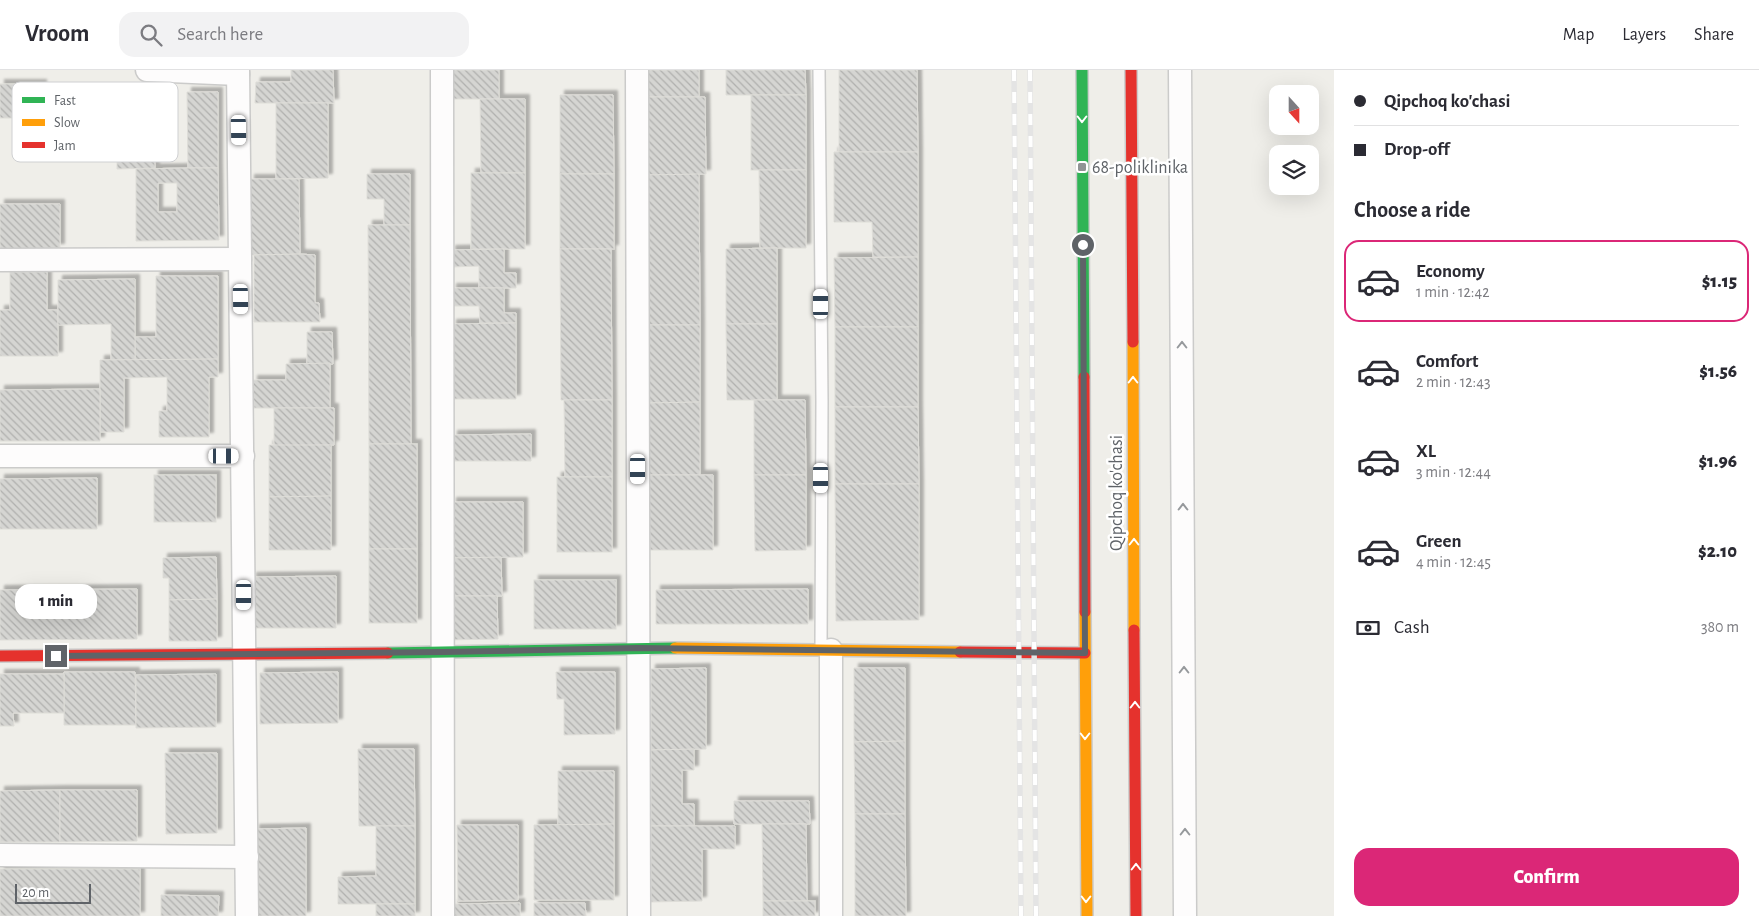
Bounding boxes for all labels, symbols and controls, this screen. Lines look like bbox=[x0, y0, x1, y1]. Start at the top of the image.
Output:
search box bbox=[119, 12, 469, 57]
icon: search bbox=[137, 21, 165, 49]
text: Vroom bbox=[25, 22, 89, 46]
text: Search here bbox=[177, 25, 263, 44]
text: Map bbox=[1563, 26, 1594, 44]
text: Layers bbox=[1622, 26, 1666, 44]
text: Share bbox=[1694, 26, 1734, 44]
legend bbox=[12, 82, 178, 162]
north arrow bbox=[1269, 85, 1319, 135]
map controls bbox=[1269, 85, 1319, 195]
text: Qipchoq ko'chasi bbox=[1384, 92, 1510, 111]
text: Fast bbox=[54, 94, 76, 108]
car bbox=[231, 115, 246, 145]
one-way arrow bbox=[1077, 115, 1087, 123]
text: Slow bbox=[54, 116, 81, 130]
text: Jam bbox=[54, 139, 76, 153]
text: Drop-off bbox=[1384, 140, 1449, 159]
button: layers bbox=[1269, 145, 1319, 195]
place label: 68-poliklinika bbox=[1092, 159, 1188, 177]
marker: 68-poliklinika bbox=[1076, 161, 1088, 173]
text: Choose a ride bbox=[1354, 199, 1470, 221]
route start bbox=[1072, 234, 1094, 256]
icon: car bbox=[1356, 259, 1401, 304]
text: Economy bbox=[1416, 262, 1485, 281]
text: $1.15 bbox=[1702, 272, 1737, 291]
car bbox=[233, 284, 248, 314]
text: 1 min · 12:42 bbox=[1416, 284, 1489, 300]
car bbox=[813, 289, 828, 319]
one-way arrow bbox=[1177, 341, 1187, 348]
icon: car bbox=[1356, 349, 1401, 394]
text: Comfort bbox=[1416, 352, 1478, 371]
text: $1.56 bbox=[1699, 362, 1737, 381]
text: 2 min · 12:43 bbox=[1416, 374, 1491, 390]
one-way arrow bbox=[1128, 376, 1138, 384]
street label: Qipchoq ko'chasi bbox=[1108, 435, 1126, 551]
icon: car bbox=[1356, 439, 1401, 484]
text: XL bbox=[1416, 442, 1436, 461]
car bbox=[209, 449, 239, 464]
text: $1.96 bbox=[1698, 452, 1737, 471]
car bbox=[630, 454, 645, 484]
car bbox=[813, 463, 828, 493]
text: 3 min · 12:44 bbox=[1416, 464, 1491, 480]
one-way arrow bbox=[1178, 503, 1188, 511]
icon: car bbox=[1356, 529, 1401, 574]
text: Green bbox=[1416, 532, 1462, 551]
one-way arrow bbox=[1129, 538, 1139, 546]
text: $2.10 bbox=[1698, 542, 1737, 561]
text: 4 min · 12:45 bbox=[1416, 554, 1491, 570]
car bbox=[236, 580, 251, 610]
callout: 1 min bbox=[15, 584, 97, 618]
text: 1 min bbox=[39, 593, 73, 609]
icon: cash bbox=[1354, 614, 1382, 642]
text: Cash bbox=[1394, 618, 1430, 637]
text: 380 m bbox=[1701, 619, 1739, 635]
route end bbox=[45, 645, 67, 667]
one-way arrow bbox=[1179, 666, 1189, 674]
one-way arrow bbox=[1130, 701, 1140, 708]
one-way arrow bbox=[1080, 732, 1091, 740]
one-way arrow bbox=[1180, 828, 1190, 836]
button: Confirm bbox=[1354, 848, 1739, 906]
one-way arrow bbox=[1131, 863, 1141, 871]
scale bar bbox=[15, 881, 91, 904]
text: 20 m bbox=[22, 886, 49, 900]
one-way arrow bbox=[1081, 895, 1091, 903]

